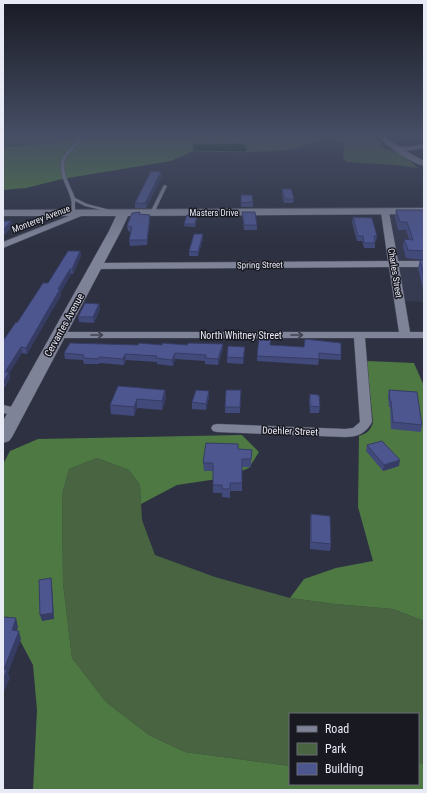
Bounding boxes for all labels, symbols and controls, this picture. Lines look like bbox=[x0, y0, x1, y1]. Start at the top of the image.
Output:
street label: Monterey Avenue bbox=[11, 203, 71, 235]
street label: Masters Drive bbox=[190, 208, 238, 218]
street label: Charles Street bbox=[386, 248, 404, 299]
street label: Spring Street bbox=[237, 260, 283, 270]
street label: Cervantes Avenue bbox=[42, 291, 86, 359]
street label: North Whitney Street bbox=[200, 330, 282, 341]
one-way arrow bbox=[90, 331, 103, 339]
one-way arrow bbox=[290, 331, 303, 339]
street label: Doehler Street bbox=[262, 425, 318, 437]
legend bbox=[289, 713, 419, 785]
text: Road bbox=[325, 722, 349, 736]
text: Park bbox=[325, 742, 347, 756]
text: Building bbox=[325, 762, 363, 776]

